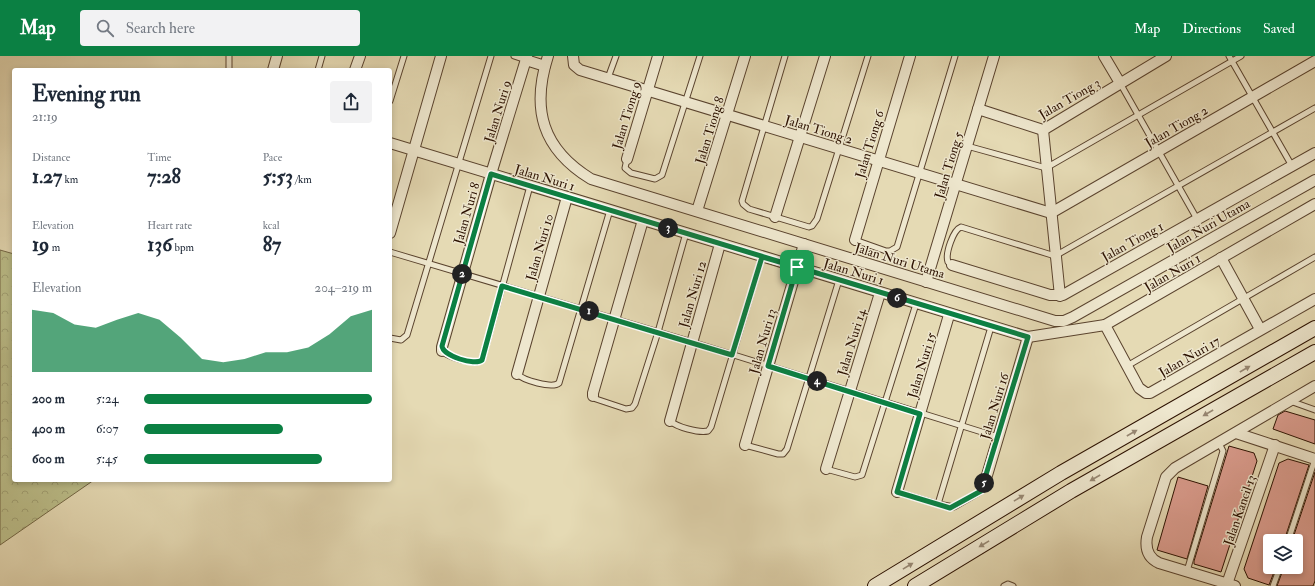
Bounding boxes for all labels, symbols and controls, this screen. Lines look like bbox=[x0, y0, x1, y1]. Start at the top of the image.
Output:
search box bbox=[80, 10, 360, 46]
text: Map bbox=[20, 16, 56, 40]
icon: search bbox=[94, 17, 116, 39]
text: Search here bbox=[126, 19, 195, 38]
text: Map bbox=[1134, 20, 1160, 37]
text: Directions bbox=[1182, 20, 1241, 37]
text: Saved bbox=[1263, 20, 1295, 37]
street label: Jalan Tiong 3 bbox=[1035, 75, 1103, 123]
street label: Jalan Nuri 9 bbox=[481, 78, 515, 145]
street label: Jalan Tiong 9 bbox=[609, 79, 645, 152]
text: Evening run bbox=[32, 80, 141, 108]
button: share bbox=[330, 81, 372, 123]
street label: Jalan Tiong 8 bbox=[692, 95, 728, 167]
street label: Jalan Tiong 2 bbox=[1141, 102, 1211, 152]
street label: Jalan Tiong 6 bbox=[852, 107, 888, 181]
text: 21:19 bbox=[32, 109, 58, 125]
street label: Jalan Tiong 2 bbox=[782, 112, 855, 148]
street label: Jalan Tiong 5 bbox=[931, 130, 967, 202]
text: Distance bbox=[32, 151, 70, 164]
text: Time bbox=[147, 151, 171, 164]
text: Pace bbox=[263, 151, 282, 164]
street label: Jalan Nuri 1 bbox=[512, 161, 577, 195]
text: 1.27 bbox=[32, 164, 62, 189]
text: 7:28 bbox=[147, 164, 181, 189]
text: 5:53 bbox=[263, 164, 293, 189]
text: km bbox=[62, 173, 78, 186]
text: /km bbox=[293, 173, 312, 186]
street label: Jalan Nuri 8 bbox=[450, 180, 483, 247]
street label: Jalan Nuri Utama bbox=[1163, 195, 1253, 257]
street label: Jalan Nuri 10 bbox=[523, 212, 557, 284]
pin: 3 bbox=[658, 218, 678, 238]
street label: Jalan Tiong 1 bbox=[1098, 218, 1166, 266]
text: Elevation bbox=[32, 219, 74, 232]
text: Heart rate bbox=[147, 219, 192, 232]
text: kcal bbox=[263, 219, 280, 232]
text: 3 bbox=[666, 221, 670, 234]
text: 19 bbox=[32, 232, 49, 257]
text: 136 bbox=[147, 232, 172, 257]
text: 87 bbox=[263, 232, 281, 257]
street label: Jalan Nuri Utama bbox=[852, 239, 947, 282]
text: m bbox=[49, 241, 60, 254]
text: bpm bbox=[172, 241, 194, 254]
pin bbox=[780, 250, 814, 284]
street label: Jalan Nuri 1 bbox=[1141, 250, 1204, 296]
street label: Jalan Nuri 1 bbox=[821, 255, 886, 289]
icon: arrive bbox=[786, 256, 808, 278]
street label: Jalan Nuri 12 bbox=[676, 259, 710, 331]
pin: 2 bbox=[452, 264, 472, 284]
text: 2 bbox=[459, 267, 465, 280]
text: Elevation bbox=[32, 280, 82, 296]
text: 204–219 m bbox=[315, 280, 372, 296]
pin: 6 bbox=[887, 288, 907, 308]
text: 6 bbox=[894, 291, 900, 304]
pin: 1 bbox=[579, 301, 599, 321]
text: 1 bbox=[587, 304, 591, 317]
street label: Jalan Nuri 14 bbox=[834, 306, 870, 379]
street label: Jalan Nuri 13 bbox=[746, 307, 780, 377]
street label: Jalan Nuri 15 bbox=[904, 330, 940, 401]
street label: Jalan Nuri 17 bbox=[1155, 333, 1223, 381]
one-way arrow bbox=[1239, 365, 1250, 372]
street label: Jalan Nuri 16 bbox=[977, 370, 1013, 442]
pin: 4 bbox=[807, 371, 827, 391]
text: 4 bbox=[814, 374, 820, 387]
text: 200 m bbox=[32, 391, 65, 407]
text: 5:24 bbox=[96, 391, 119, 407]
one-way arrow bbox=[1202, 410, 1214, 417]
text: 400 m bbox=[32, 421, 65, 437]
text: 6:07 bbox=[96, 421, 118, 437]
one-way arrow bbox=[1126, 429, 1137, 436]
text: 600 m bbox=[32, 451, 65, 467]
text: 5:45 bbox=[96, 451, 118, 467]
pin: 5 bbox=[974, 473, 994, 493]
street label: Jalan Kancil 13 bbox=[1220, 473, 1260, 549]
one-way arrow bbox=[1089, 474, 1101, 481]
text: 5 bbox=[982, 476, 986, 489]
one-way arrow bbox=[1013, 495, 1025, 502]
map controls bbox=[1263, 534, 1303, 574]
button: layers bbox=[1263, 534, 1303, 574]
one-way arrow bbox=[978, 541, 990, 548]
one-way arrow bbox=[902, 562, 914, 569]

